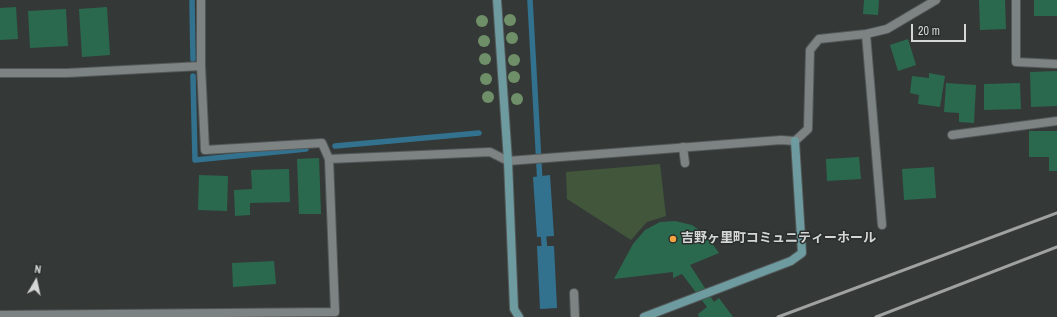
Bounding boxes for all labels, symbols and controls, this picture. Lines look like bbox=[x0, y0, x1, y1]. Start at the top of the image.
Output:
scale bar bbox=[913, 16, 968, 42]
text: 20 m bbox=[918, 23, 940, 39]
place label: 吉野ヶ里町コミュニティーホール bbox=[681, 231, 876, 247]
marker: 吉野ヶ里町コミュニティーホール bbox=[668, 234, 678, 244]
north arrow bbox=[16, 261, 56, 301]
text: N bbox=[34, 262, 42, 277]

